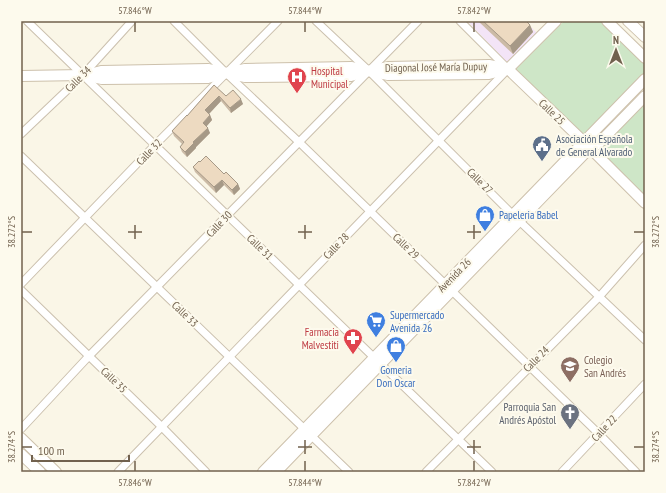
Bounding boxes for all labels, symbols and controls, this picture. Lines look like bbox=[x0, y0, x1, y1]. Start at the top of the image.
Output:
text: 57.846°W bbox=[118, 4, 152, 17]
text: 57.844°W bbox=[288, 4, 322, 17]
text: 57.842°W bbox=[457, 4, 491, 17]
north arrow bbox=[596, 30, 636, 70]
text: N bbox=[613, 33, 619, 47]
street label: Diagonal José María Dupuy bbox=[385, 59, 488, 75]
street label: Calle 34 bbox=[62, 63, 94, 95]
place label: Hospital Municipal bbox=[311, 64, 348, 91]
hospital icon: Hospital Municipal bbox=[286, 66, 308, 94]
street label: Calle 25 bbox=[536, 96, 568, 128]
place label: Asociación Española de General Alvarado bbox=[556, 132, 633, 159]
public building icon: Asociación Española de General Alvarado bbox=[531, 134, 553, 162]
street label: Calle 32 bbox=[133, 136, 165, 168]
street label: Calle 27 bbox=[464, 165, 496, 197]
shop icon: Papeleria Babel bbox=[474, 204, 496, 232]
street label: Calle 30 bbox=[203, 208, 235, 240]
place label: Papeleria Babel bbox=[499, 208, 559, 222]
text: 38.272°S bbox=[5, 216, 18, 248]
text: 38.272°S bbox=[649, 216, 662, 248]
street label: Calle 28 bbox=[320, 230, 352, 262]
street label: Calle 29 bbox=[390, 230, 422, 262]
street label: Calle 31 bbox=[244, 231, 276, 263]
street label: Avenida 26 bbox=[434, 255, 474, 295]
street label: Calle 33 bbox=[169, 298, 201, 330]
place label: Supermercado Avenida 26 bbox=[390, 308, 445, 335]
supermarket icon: Supermercado Avenida 26 bbox=[365, 310, 387, 338]
place label: Farmacia Malvestiti bbox=[302, 325, 339, 352]
pharmacy icon: Farmacia Malvestiti bbox=[342, 327, 364, 355]
shop icon: Gomeria Don Oscar bbox=[385, 335, 407, 363]
street label: Calle 24 bbox=[520, 343, 552, 375]
place label: Colegio San Andrés bbox=[584, 353, 626, 380]
school or university icon: Colegio San Andrés bbox=[559, 355, 581, 383]
place label: Gomeria Don Oscar bbox=[377, 363, 415, 390]
street label: Calle 35 bbox=[98, 364, 130, 396]
place label: Parroquia San Andrés Apóstol bbox=[499, 400, 556, 427]
church icon: Parroquia San Andrés Apóstol bbox=[559, 402, 581, 430]
street label: Calle 22 bbox=[588, 412, 620, 444]
text: 38.274°S bbox=[5, 431, 18, 463]
text: 38.274°S bbox=[649, 431, 662, 463]
scale bar bbox=[32, 437, 129, 463]
text: 100 m bbox=[38, 443, 65, 458]
text: 57.846°W bbox=[118, 476, 152, 489]
text: 57.844°W bbox=[288, 476, 322, 489]
text: 57.842°W bbox=[457, 476, 491, 489]

